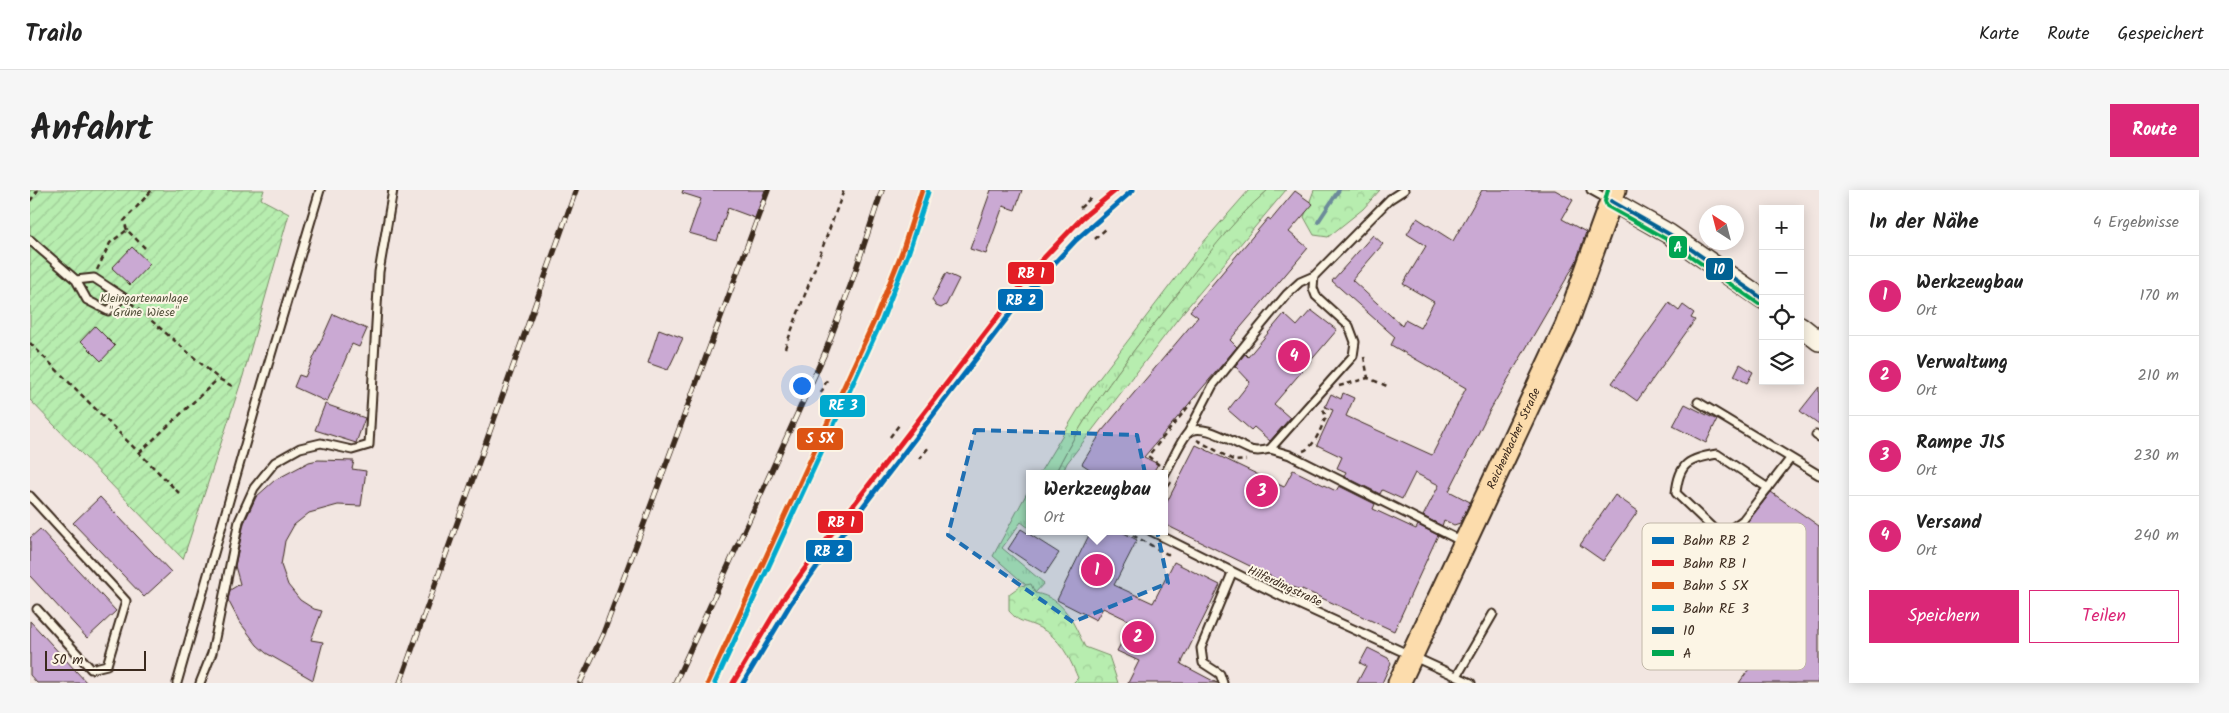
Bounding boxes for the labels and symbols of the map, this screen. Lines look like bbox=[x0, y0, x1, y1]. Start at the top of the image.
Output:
north arrow bbox=[1699, 205, 1744, 250]
line badge: A bbox=[1668, 235, 1688, 259]
text: A bbox=[1674, 237, 1683, 259]
line badge: 10 bbox=[1705, 257, 1734, 281]
text: 10 bbox=[1713, 259, 1726, 281]
line badge: RB 1 bbox=[1007, 261, 1055, 285]
text: RB 1 bbox=[1018, 263, 1045, 285]
line badge: RB 2 bbox=[997, 288, 1044, 312]
park label: Kleingartenanlage "Grüne Wiese" bbox=[100, 289, 189, 322]
text: RB 2 bbox=[1006, 290, 1036, 312]
pin: 4 bbox=[1278, 337, 1310, 375]
your location bbox=[789, 373, 815, 399]
street label: Reichenbacher Straße bbox=[1482, 384, 1546, 492]
line badge: RE 3 bbox=[819, 394, 866, 418]
text: RE 3 bbox=[828, 395, 858, 417]
line badge: S 5X bbox=[796, 427, 844, 451]
text: S 5X bbox=[806, 428, 835, 450]
pin: 3 bbox=[1246, 472, 1278, 510]
line badge: RB 1 bbox=[817, 510, 864, 534]
text: RB 1 bbox=[828, 512, 855, 534]
legend bbox=[1642, 523, 1806, 670]
text: Bahn RB 2 bbox=[1683, 530, 1750, 552]
line badge: RB 2 bbox=[805, 539, 853, 563]
text: RB 2 bbox=[814, 541, 844, 563]
pin: 1 bbox=[1081, 551, 1113, 589]
text: Bahn RB 1 bbox=[1683, 553, 1746, 575]
street label: Hilferdingstraße bbox=[1244, 561, 1326, 612]
text: Bahn S 5X bbox=[1683, 575, 1749, 597]
text: Bahn RE 3 bbox=[1683, 598, 1749, 620]
pin: 2 bbox=[1122, 618, 1154, 656]
text: 10 bbox=[1683, 620, 1694, 642]
text: A bbox=[1683, 643, 1692, 665]
scale bar bbox=[45, 648, 146, 671]

